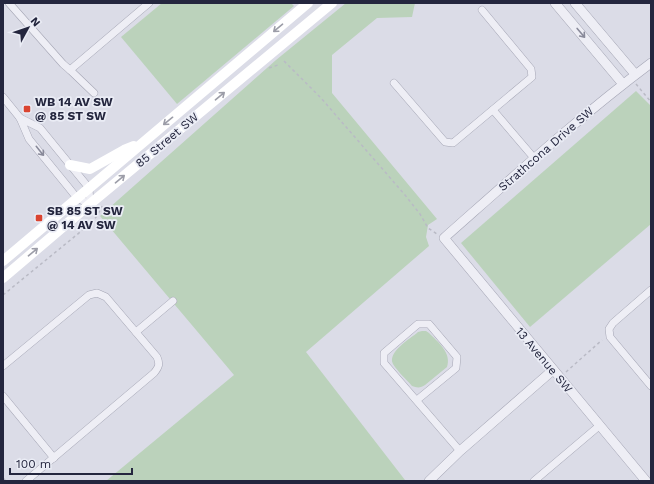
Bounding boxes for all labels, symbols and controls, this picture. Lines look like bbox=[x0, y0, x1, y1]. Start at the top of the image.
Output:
north arrow bbox=[8, 8, 48, 48]
text: N bbox=[28, 15, 43, 29]
one-way arrow bbox=[273, 24, 284, 33]
one-way arrow bbox=[576, 27, 585, 38]
one-way arrow bbox=[215, 91, 225, 100]
place label: WB 14 AV SW @ 85 ST SW bbox=[35, 95, 113, 123]
marker: WB 14 AV SW @ 85 ST SW bbox=[22, 104, 32, 114]
street label: Strathcona Drive SW bbox=[496, 104, 597, 194]
street label: 85 Street SW bbox=[133, 109, 202, 170]
one-way arrow bbox=[163, 116, 174, 125]
one-way arrow bbox=[35, 146, 44, 157]
one-way arrow bbox=[115, 175, 125, 184]
place label: SB 85 ST SW @ 14 AV SW bbox=[47, 204, 123, 232]
marker: SB 85 ST SW @ 14 AV SW bbox=[34, 213, 44, 223]
one-way arrow bbox=[28, 248, 39, 257]
street label: 13 Avenue SW bbox=[513, 324, 576, 396]
scale bar bbox=[10, 450, 132, 476]
text: 100 m bbox=[16, 457, 51, 471]

